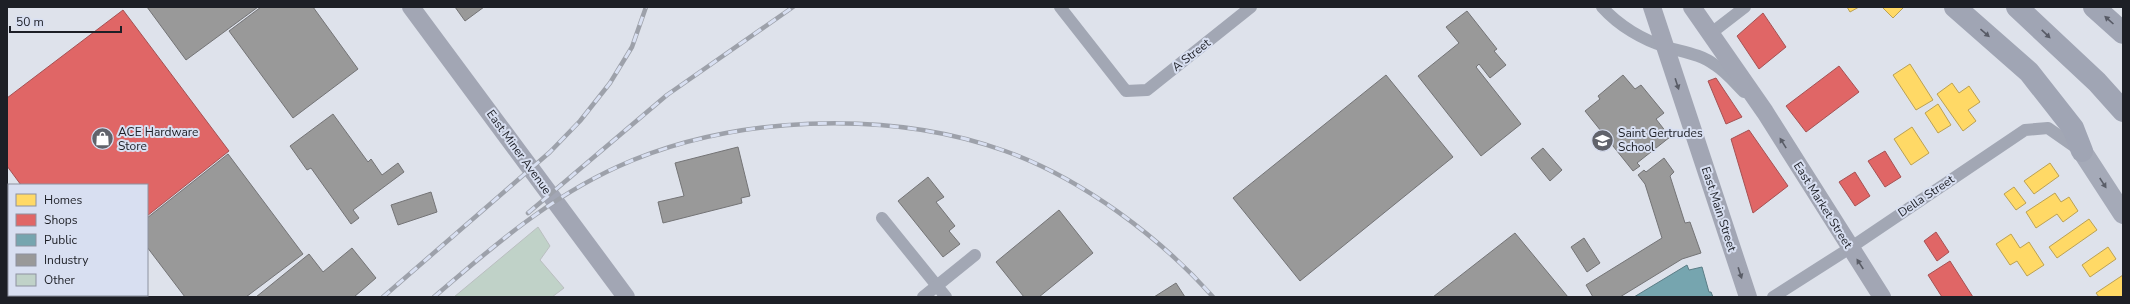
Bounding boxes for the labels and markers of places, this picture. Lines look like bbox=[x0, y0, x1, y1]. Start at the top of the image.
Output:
place label: ACE Hardware Store bbox=[118, 124, 198, 154]
place label: Saint Gertrudes School bbox=[1618, 125, 1703, 155]
shop icon: ACE Hardware Store bbox=[90, 126, 116, 152]
school or university icon: Saint Gertrudes School bbox=[1589, 127, 1615, 153]

